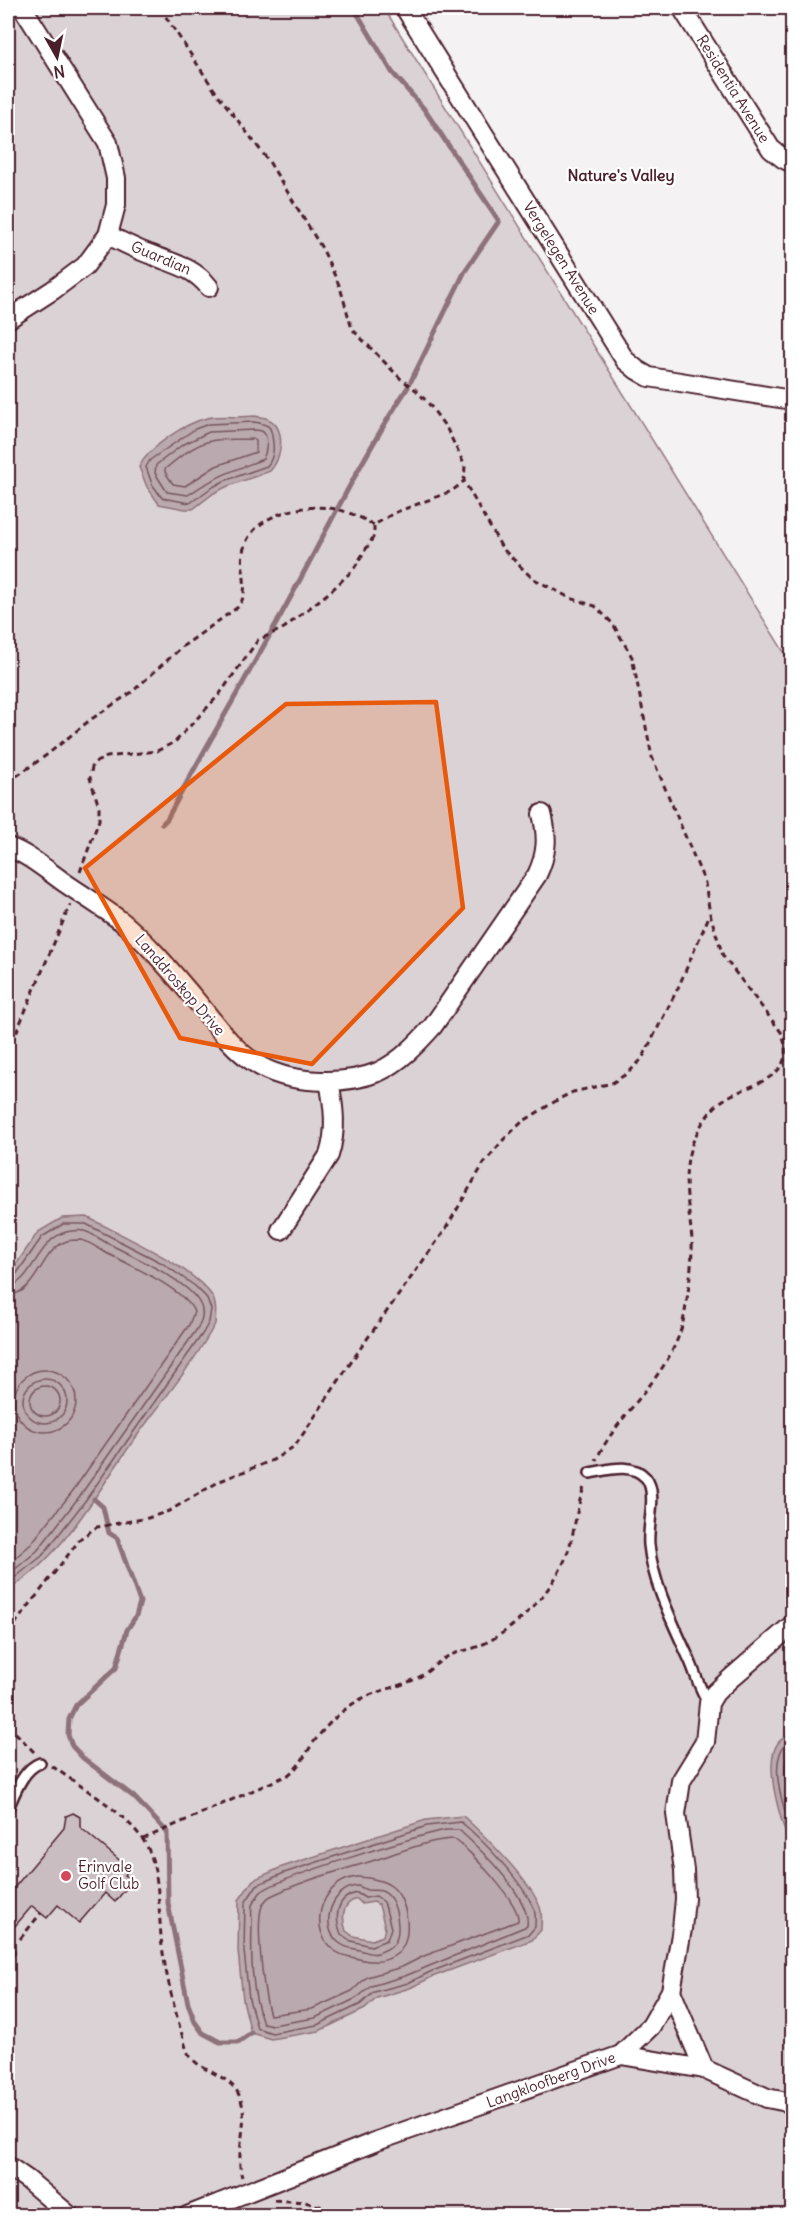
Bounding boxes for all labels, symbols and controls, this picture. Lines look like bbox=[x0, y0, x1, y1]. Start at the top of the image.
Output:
north arrow bbox=[27, 27, 87, 87]
street label: Residentia Avenue bbox=[693, 31, 774, 146]
text: N bbox=[52, 61, 66, 83]
district label: Nature's Valley bbox=[568, 165, 674, 186]
street label: Vergelegen Avenue bbox=[519, 198, 604, 318]
street label: Guardian bbox=[128, 236, 194, 279]
street label: Landdroskop Drive bbox=[131, 930, 229, 1039]
place label: Erinvale Golf Club bbox=[78, 1857, 139, 1893]
marker: Erinvale Golf Club bbox=[59, 1869, 73, 1883]
street label: Langkloofberg Drive bbox=[484, 2047, 618, 2112]

